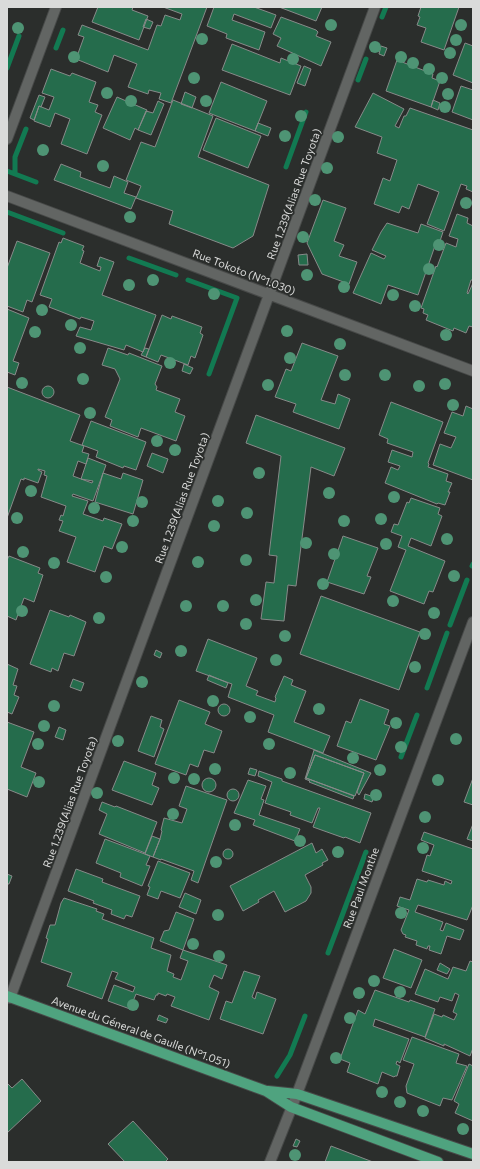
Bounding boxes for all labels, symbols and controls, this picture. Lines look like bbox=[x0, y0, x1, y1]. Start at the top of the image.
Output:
street label: Rue 1.239(Alias Rue Toyota) bbox=[264, 127, 323, 261]
street label: Rue Tokoto (N°1.030) bbox=[191, 246, 297, 297]
street label: Rue 1.239(Alias Rue Toyota) bbox=[152, 431, 211, 565]
street label: Rue 1.239(Alias Rue Toyota) bbox=[40, 735, 99, 869]
street label: Rue Paul Monthe bbox=[340, 845, 381, 930]
street label: Avenue du Géneral de Gaulle (N°1.051) bbox=[50, 993, 232, 1070]

